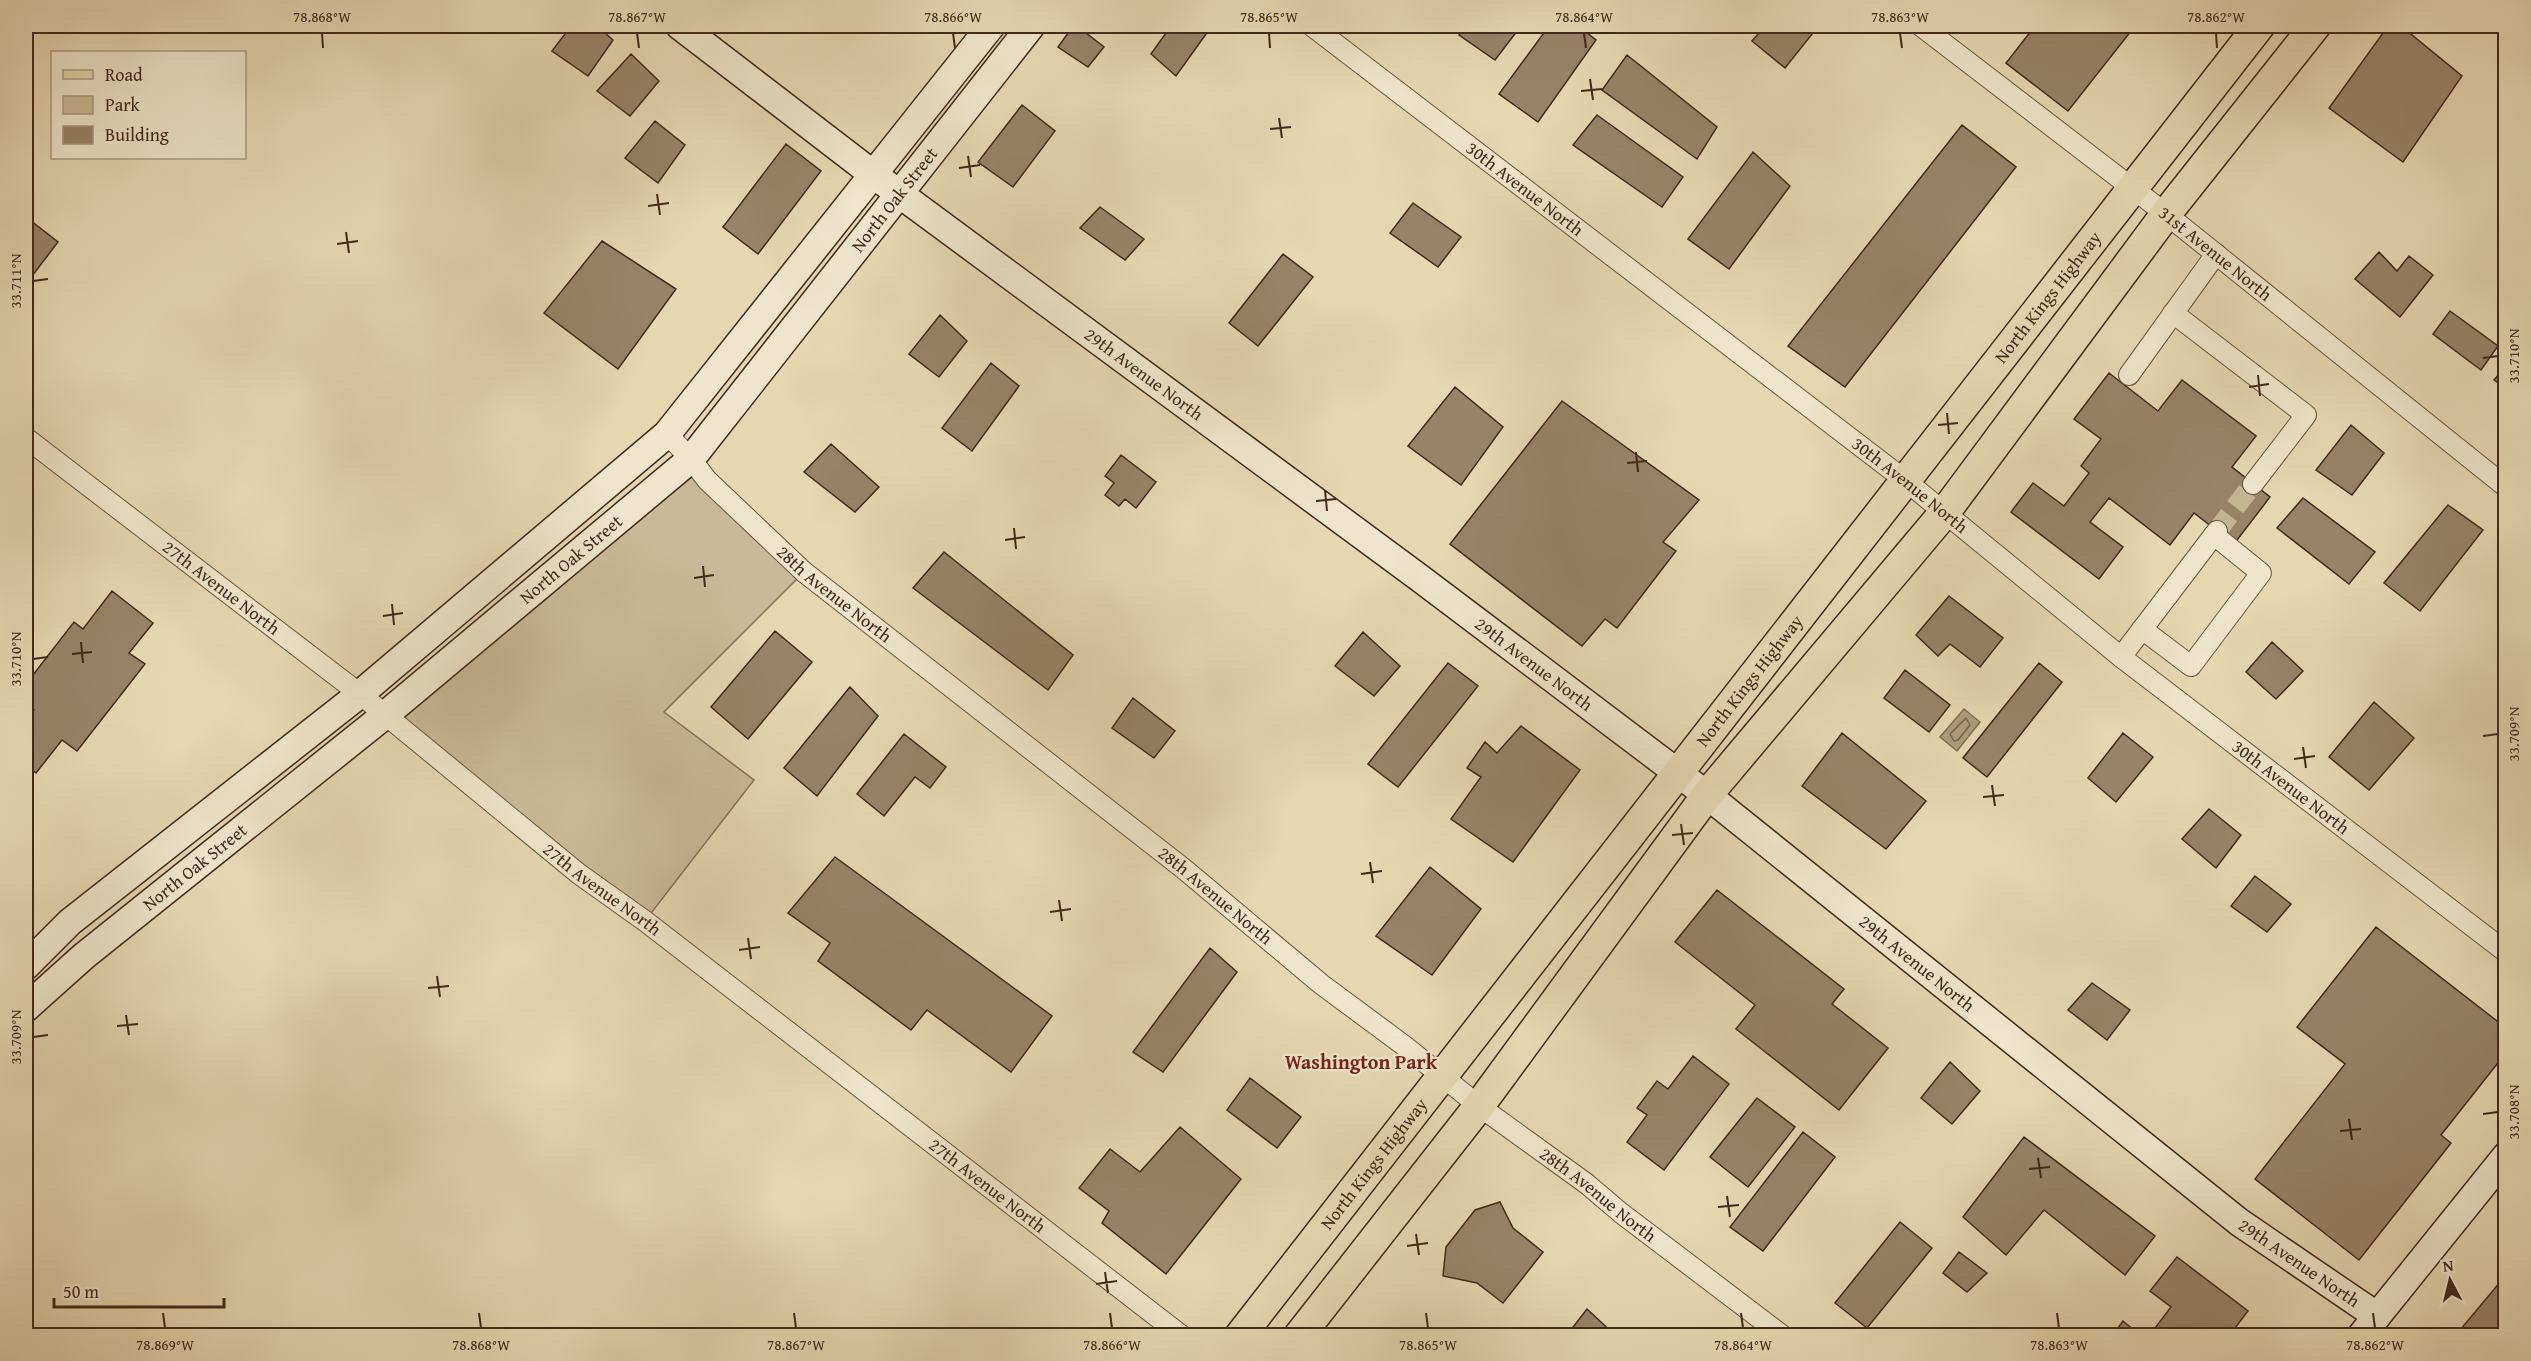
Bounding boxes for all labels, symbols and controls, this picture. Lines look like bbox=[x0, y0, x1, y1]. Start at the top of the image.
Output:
text: 78.868°W bbox=[293, 6, 351, 27]
text: 78.867°W bbox=[608, 6, 666, 27]
text: 78.866°W bbox=[924, 6, 982, 27]
text: 78.865°W bbox=[1240, 6, 1298, 27]
text: 78.864°W bbox=[1555, 6, 1613, 27]
text: 78.863°W bbox=[1871, 6, 1929, 27]
text: 78.862°W bbox=[2187, 6, 2245, 27]
legend bbox=[51, 51, 246, 159]
text: Road bbox=[105, 61, 143, 88]
text: Park bbox=[105, 91, 141, 118]
text: Building bbox=[105, 121, 169, 148]
street label: 30th Avenue North bbox=[1460, 135, 1590, 242]
street label: North Oak Street bbox=[844, 141, 944, 258]
street label: 31st Avenue North bbox=[2153, 199, 2278, 307]
street label: North Kings Highway bbox=[1988, 225, 2108, 369]
text: 33.711°N bbox=[5, 253, 26, 308]
street label: 29th Avenue North bbox=[1079, 321, 1209, 427]
text: 33.710°N bbox=[2503, 328, 2524, 383]
street label: 30th Avenue North bbox=[1846, 430, 1974, 540]
street label: North Oak Street bbox=[513, 508, 629, 610]
street label: 27th Avenue North bbox=[157, 533, 286, 641]
street label: 28th Avenue North bbox=[771, 539, 898, 649]
street label: North Kings Highway bbox=[1689, 609, 1809, 752]
street label: 29th Avenue North bbox=[1469, 610, 1599, 717]
text: 33.710°N bbox=[5, 631, 26, 686]
text: 33.709°N bbox=[2503, 706, 2524, 761]
street label: 30th Avenue North bbox=[2227, 733, 2356, 841]
street label: North Oak Street bbox=[137, 816, 253, 917]
street label: 27th Avenue North bbox=[537, 836, 668, 942]
street label: 28th Avenue North bbox=[1152, 839, 1279, 951]
street label: 29th Avenue North bbox=[1853, 908, 1981, 1018]
text: 33.709°N bbox=[5, 1009, 26, 1064]
district label: Washington Park bbox=[1285, 1047, 1438, 1076]
text: 33.708°N bbox=[2503, 1084, 2524, 1139]
street label: North Kings Highway bbox=[1313, 1092, 1434, 1235]
street label: 27th Avenue North bbox=[923, 1131, 1052, 1239]
street label: 28th Avenue North bbox=[1534, 1140, 1663, 1248]
street label: 29th Avenue North bbox=[2233, 1211, 2366, 1314]
north arrow bbox=[2420, 1250, 2480, 1310]
text: N bbox=[2441, 1253, 2455, 1278]
scale bar bbox=[54, 1271, 224, 1309]
text: 50 m bbox=[63, 1278, 99, 1305]
text: 78.869°W bbox=[136, 1334, 194, 1355]
text: 78.868°W bbox=[452, 1334, 510, 1355]
text: 78.867°W bbox=[767, 1334, 825, 1355]
text: 78.866°W bbox=[1083, 1334, 1141, 1355]
text: 78.865°W bbox=[1399, 1334, 1457, 1355]
text: 78.864°W bbox=[1714, 1334, 1772, 1355]
text: 78.863°W bbox=[2030, 1334, 2088, 1355]
text: 78.862°W bbox=[2346, 1334, 2404, 1355]

